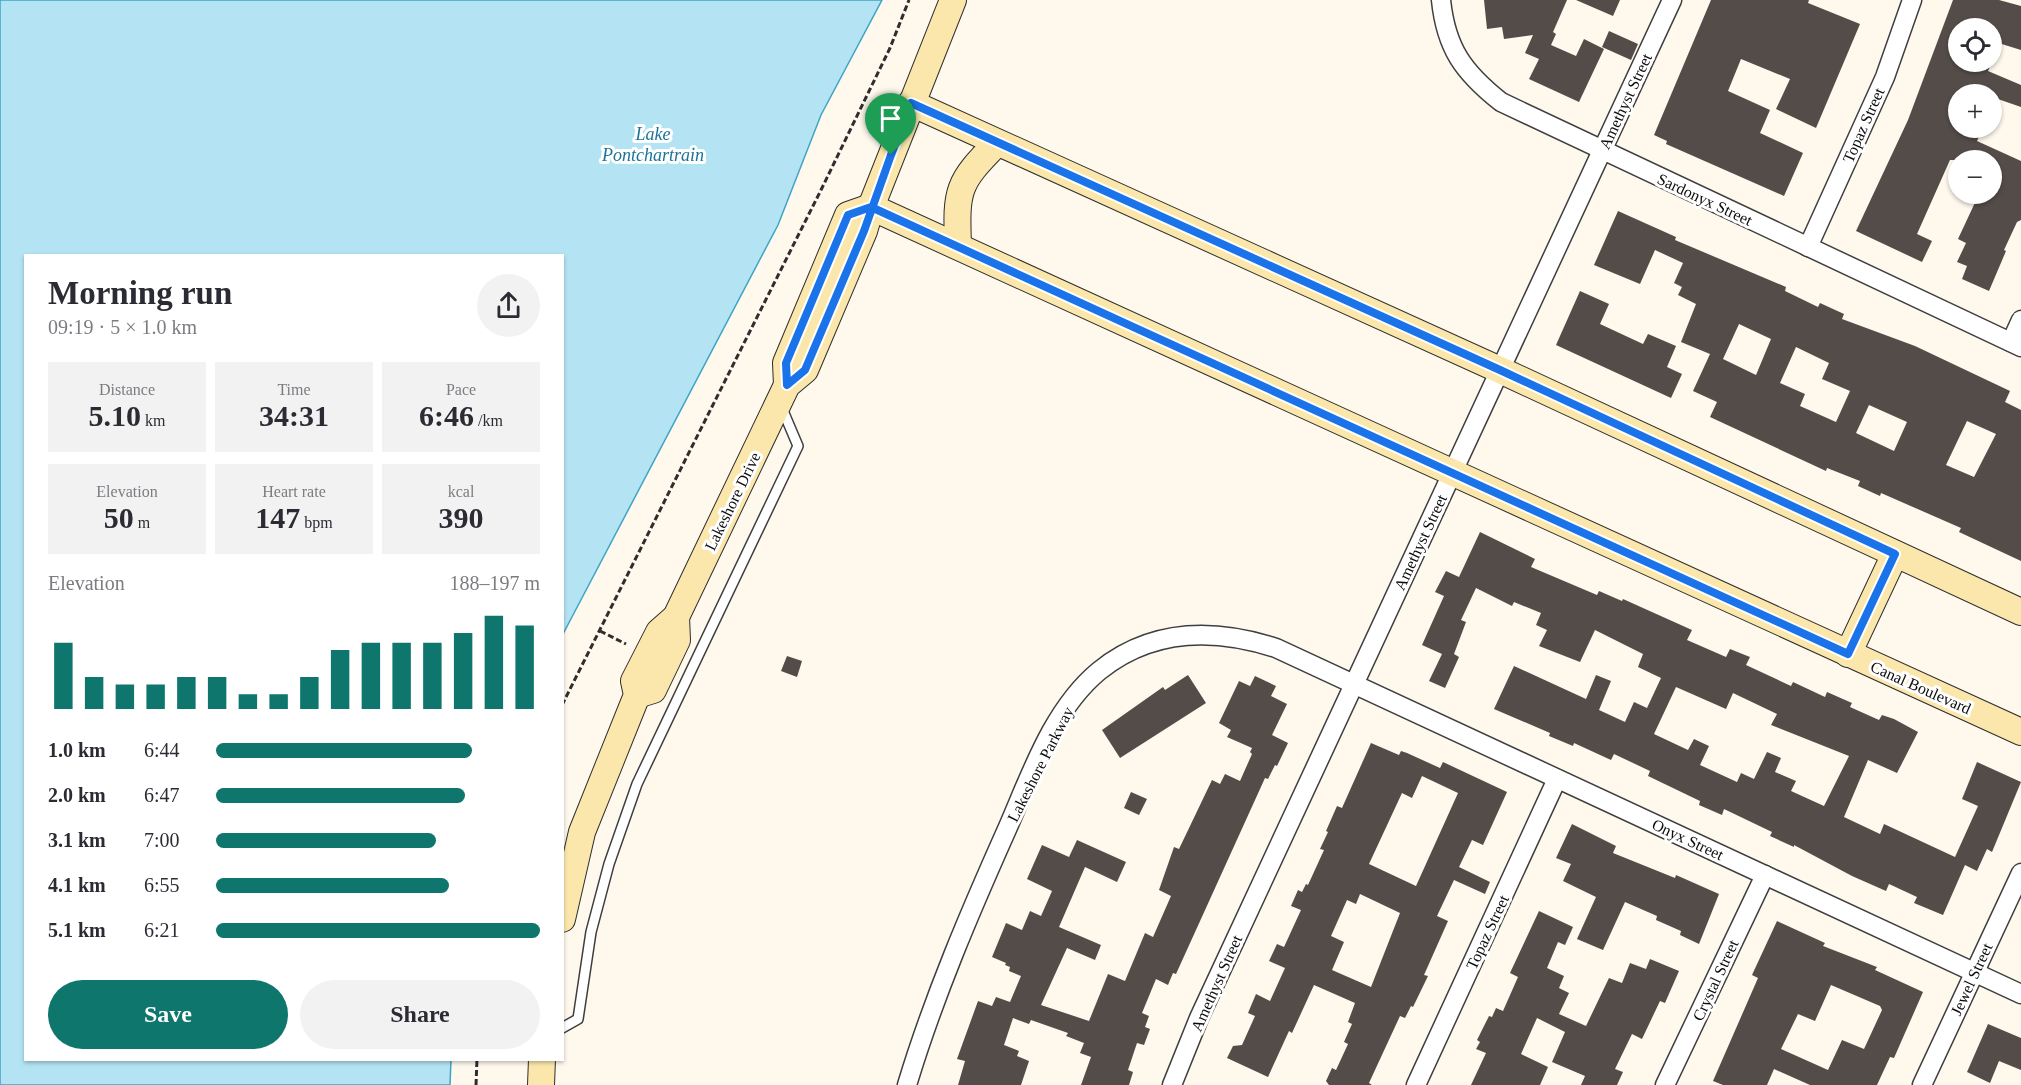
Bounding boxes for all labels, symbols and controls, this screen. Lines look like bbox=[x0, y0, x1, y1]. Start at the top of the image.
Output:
map controls bbox=[1948, 18, 2002, 204]
button: locate bbox=[1948, 18, 2002, 72]
street label: Amethyst Street bbox=[1596, 50, 1656, 152]
button: + bbox=[1948, 84, 2002, 138]
street label: Topaz Street bbox=[1839, 85, 1889, 166]
pin bbox=[865, 93, 916, 155]
icon: arrive bbox=[874, 102, 907, 135]
water label: Lake Pontchartrain bbox=[601, 124, 704, 165]
button: − bbox=[1948, 150, 2002, 204]
street label: Sardonyx Street bbox=[1654, 170, 1755, 230]
button: share bbox=[477, 274, 540, 337]
text: Morning run bbox=[48, 275, 232, 311]
text: 09:19 · 5 × 1.0 km bbox=[48, 316, 197, 338]
text: Distance bbox=[99, 381, 155, 398]
text: Time bbox=[277, 381, 311, 398]
text: Pace bbox=[446, 381, 476, 398]
text: 5.10 bbox=[89, 399, 141, 432]
text: 34:31 bbox=[259, 399, 329, 432]
text: 6:46 bbox=[419, 399, 474, 432]
text: km bbox=[141, 412, 165, 429]
text: /km bbox=[474, 412, 503, 429]
street label: Lakeshore Drive bbox=[701, 449, 764, 553]
text: Elevation bbox=[96, 483, 158, 500]
text: Heart rate bbox=[262, 483, 326, 500]
text: kcal bbox=[448, 483, 474, 500]
street label: Amethyst Street bbox=[1391, 491, 1451, 593]
text: 50 bbox=[104, 501, 134, 534]
text: 147 bbox=[255, 501, 300, 534]
text: 390 bbox=[439, 501, 484, 534]
text: m bbox=[134, 514, 150, 531]
text: bpm bbox=[300, 514, 333, 531]
text: Elevation bbox=[48, 572, 125, 594]
text: 188–197 m bbox=[449, 572, 540, 594]
street label: Canal Boulevard bbox=[1868, 658, 1974, 717]
street label: Lakeshore Parkway bbox=[1004, 704, 1078, 825]
text: 1.0 km bbox=[48, 739, 106, 761]
text: 6:44 bbox=[144, 739, 180, 761]
text: 2.0 km bbox=[48, 784, 106, 806]
text: 6:47 bbox=[144, 784, 180, 806]
street label: Onyx Street bbox=[1649, 816, 1727, 865]
text: 3.1 km bbox=[48, 829, 106, 851]
text: 7:00 bbox=[144, 829, 180, 851]
text: 4.1 km bbox=[48, 874, 106, 896]
text: 6:55 bbox=[144, 874, 180, 896]
street label: Topaz Street bbox=[1463, 892, 1513, 973]
text: 5.1 km bbox=[48, 919, 106, 941]
text: 6:21 bbox=[144, 919, 180, 941]
street label: Amethyst Street bbox=[1188, 932, 1246, 1034]
street label: Crystal Street bbox=[1689, 936, 1743, 1024]
street label: Jewel Street bbox=[1947, 940, 1996, 1018]
button: Save bbox=[48, 980, 288, 1049]
button: Share bbox=[300, 980, 540, 1049]

